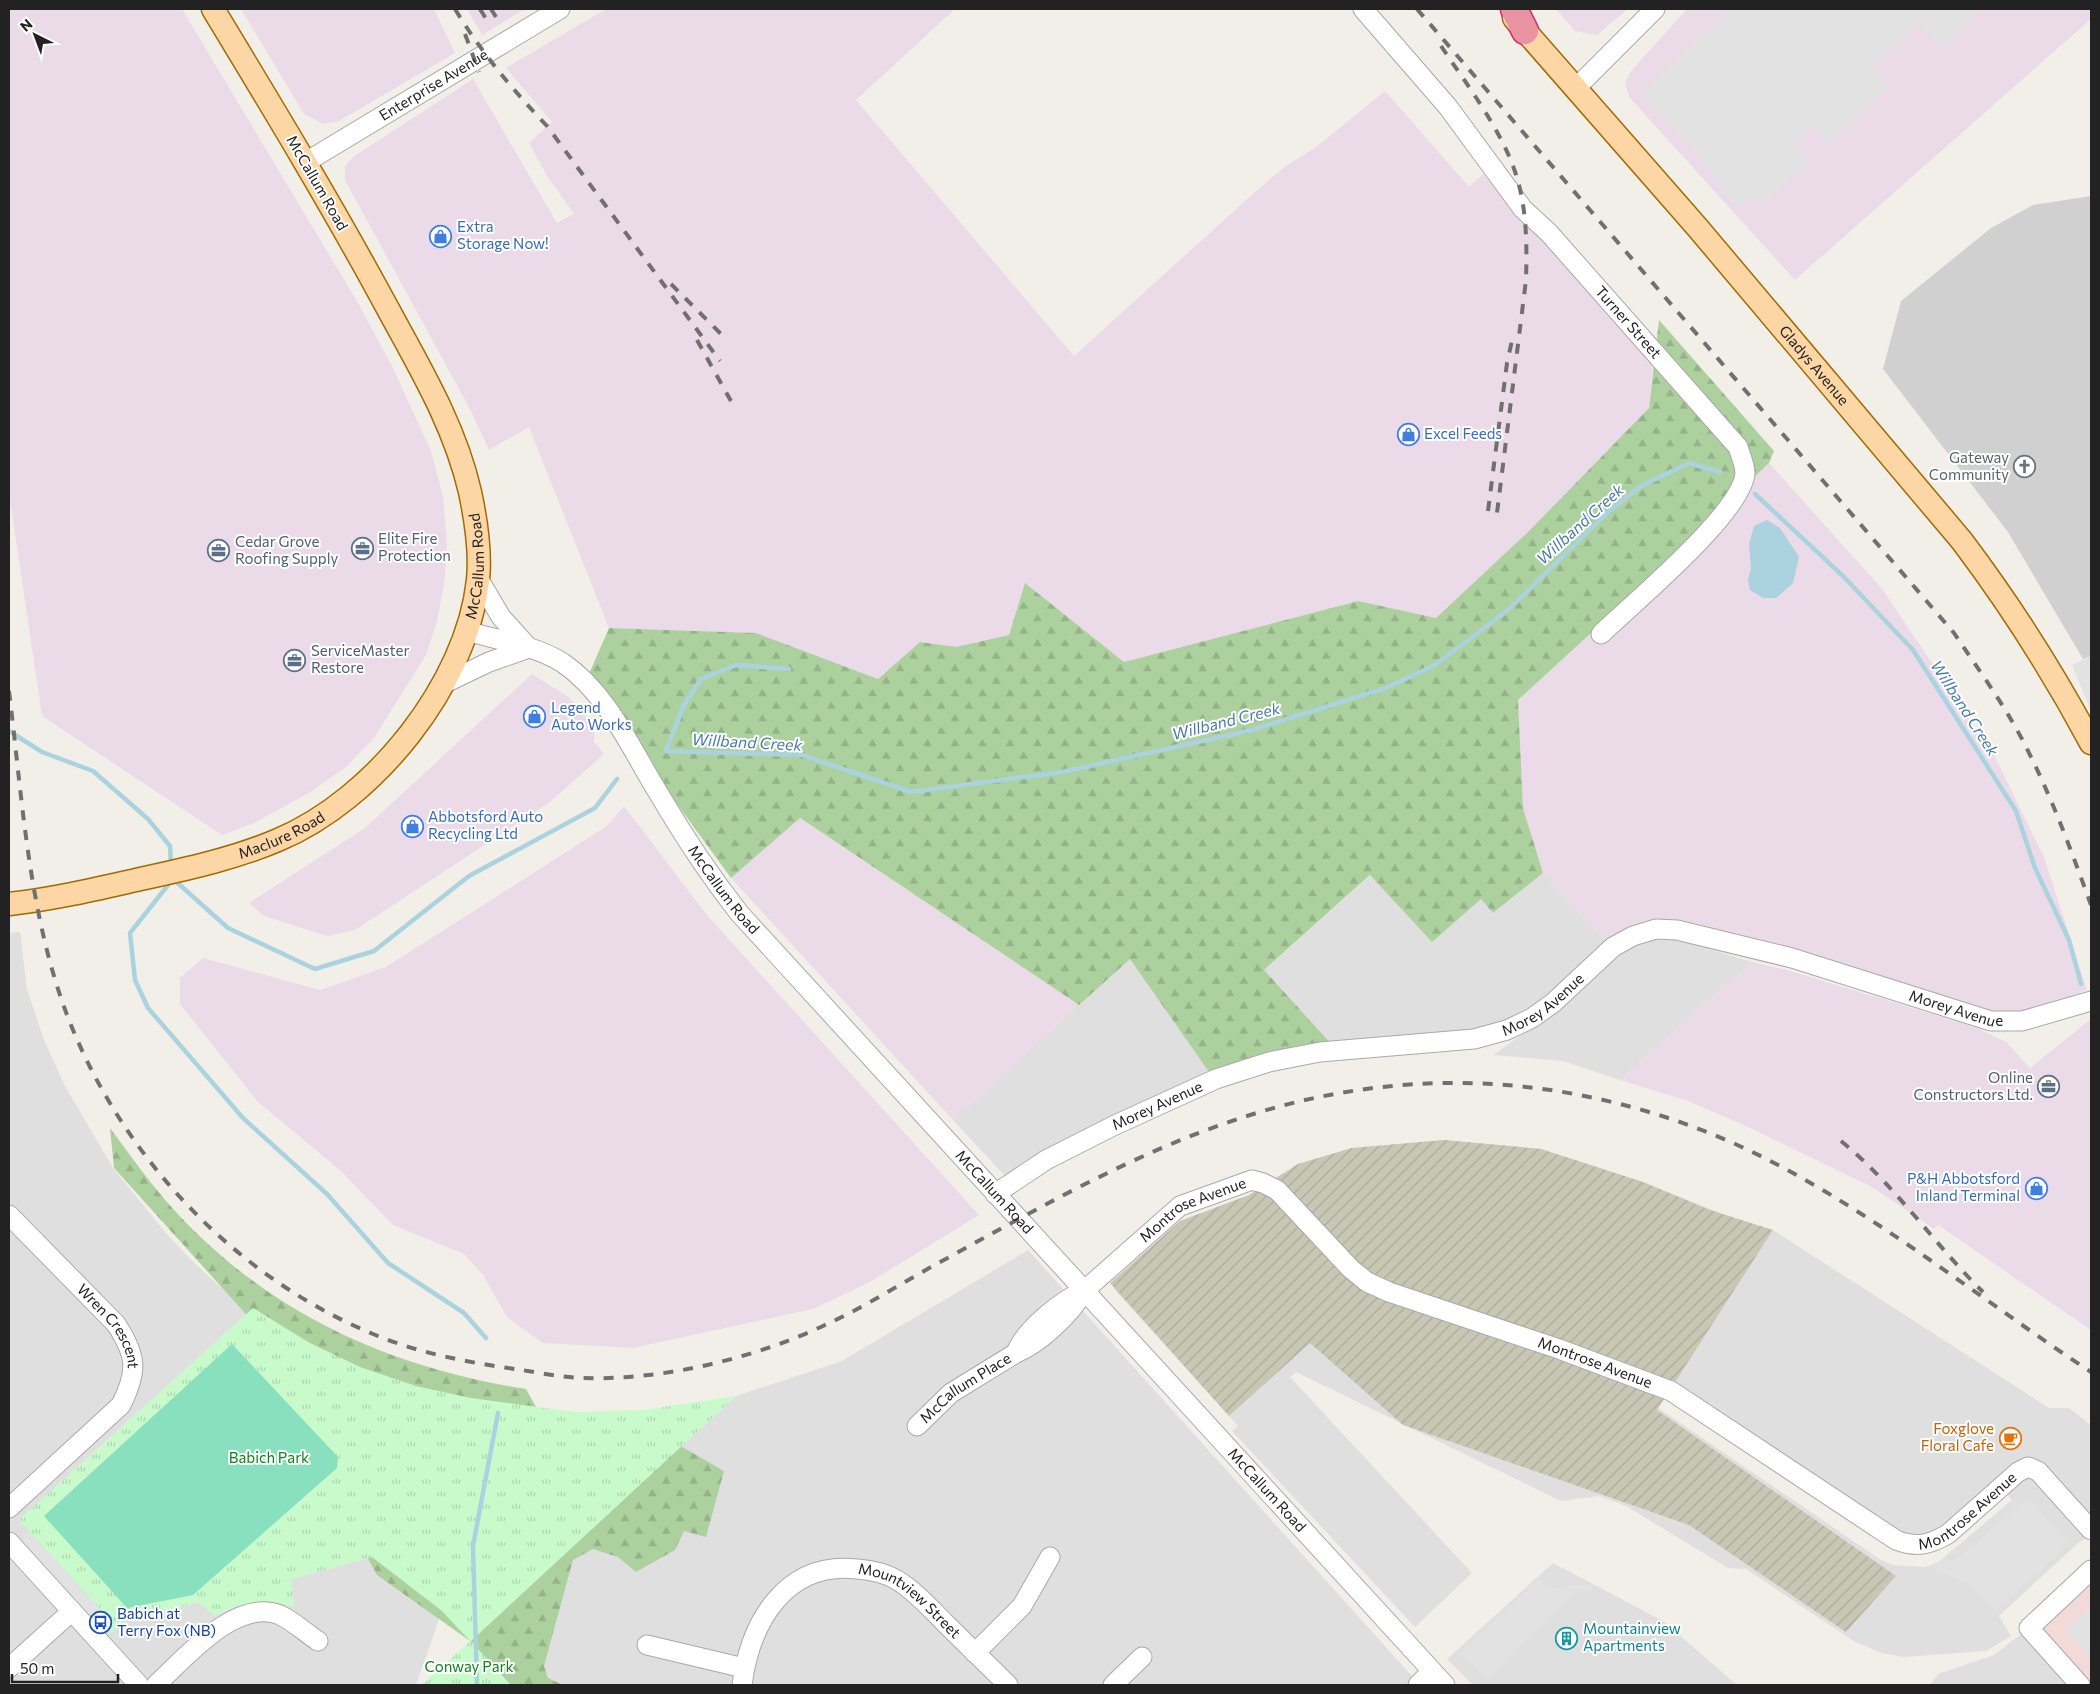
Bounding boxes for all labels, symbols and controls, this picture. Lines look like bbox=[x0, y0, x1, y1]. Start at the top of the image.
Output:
north arrow bbox=[10, 10, 60, 60]
text: N bbox=[16, 15, 36, 35]
street label: Enterprise Avenue bbox=[375, 45, 491, 124]
street label: McCallum Road bbox=[283, 132, 352, 233]
place label: Extra Storage Now! bbox=[457, 217, 549, 252]
shop icon: Extra Storage Now! bbox=[429, 224, 453, 248]
street label: Turner Street bbox=[1592, 282, 1665, 362]
street label: Gladys Avenue bbox=[1776, 321, 1853, 408]
shop icon: Excel Feeds bbox=[1396, 422, 1420, 446]
place label: Excel Feeds bbox=[1424, 424, 1502, 442]
place label: Gateway Community bbox=[1929, 448, 2009, 483]
church icon: Gateway Community bbox=[2013, 455, 2037, 479]
water label: Willband Creek bbox=[1532, 479, 1627, 568]
street label: McCallum Road bbox=[461, 512, 487, 621]
place label: Elite Fire Protection bbox=[378, 529, 451, 564]
place label: Cedar Grove Roofing Supply bbox=[235, 532, 338, 567]
office icon: Elite Fire Protection bbox=[350, 536, 374, 560]
office icon: Cedar Grove Roofing Supply bbox=[207, 539, 231, 563]
place label: ServiceMaster Restore bbox=[311, 641, 409, 676]
office icon: ServiceMaster Restore bbox=[283, 648, 307, 672]
water label: Willband Creek bbox=[1927, 656, 2004, 760]
place label: Legend Auto Works bbox=[551, 698, 632, 733]
water label: Willband Creek bbox=[1170, 698, 1282, 743]
shop icon: Legend Auto Works bbox=[523, 705, 547, 729]
water label: Willband Creek bbox=[691, 729, 803, 754]
street label: Maclure Road bbox=[236, 807, 328, 862]
place label: Abbotsford Auto Recycling Ltd bbox=[428, 807, 543, 842]
shop icon: Abbotsford Auto Recycling Ltd bbox=[400, 814, 424, 838]
street label: McCallum Road bbox=[685, 841, 764, 937]
street label: Morey Avenue bbox=[1498, 969, 1587, 1039]
street label: Morey Avenue bbox=[1907, 986, 2003, 1030]
place label: Online Constructors Ltd. bbox=[1914, 1068, 2033, 1103]
office icon: Online Constructors Ltd. bbox=[2037, 1075, 2061, 1099]
street label: Morey Avenue bbox=[1109, 1076, 1205, 1133]
street label: McCallum Road bbox=[952, 1146, 1038, 1237]
place label: P&H Abbotsford Inland Terminal bbox=[1907, 1169, 2020, 1204]
street label: Montrose Avenue bbox=[1135, 1173, 1248, 1246]
shop icon: P&H Abbotsford Inland Terminal bbox=[2024, 1176, 2048, 1200]
street label: Wren Crescent bbox=[74, 1280, 143, 1369]
street label: Montrose Avenue bbox=[1536, 1333, 1655, 1391]
street label: McCallum Place bbox=[916, 1348, 1014, 1426]
place label: Foxglove Floral Cafe bbox=[1921, 1419, 1994, 1454]
cafe icon: Foxglove Floral Cafe bbox=[1998, 1426, 2022, 1450]
street label: McCallum Road bbox=[1225, 1444, 1310, 1535]
park label: Babich Park bbox=[229, 1448, 309, 1466]
street label: Montrose Avenue bbox=[1916, 1468, 2020, 1553]
street label: Mountview Street bbox=[857, 1559, 965, 1641]
place label: Babich at Terry Fox (NB) bbox=[117, 1604, 216, 1639]
bus stop icon: Babich at Terry Fox (NB) bbox=[89, 1611, 113, 1635]
place label: Mountainview Apartments bbox=[1583, 1619, 1681, 1654]
building icon: Mountainview Apartments bbox=[1555, 1626, 1579, 1650]
scale bar bbox=[12, 1652, 119, 1684]
park label: Conway Park bbox=[424, 1657, 514, 1675]
text: 50 m bbox=[20, 1659, 54, 1677]

